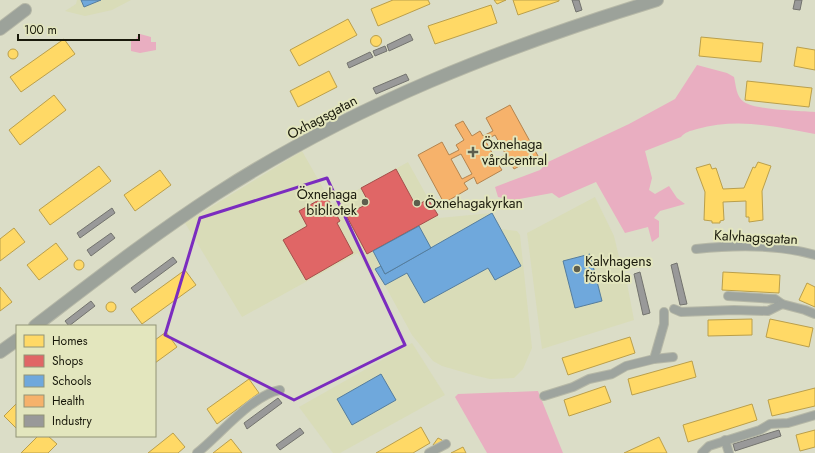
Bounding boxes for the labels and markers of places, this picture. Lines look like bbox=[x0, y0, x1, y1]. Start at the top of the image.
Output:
place label: Öxnehaga vårdcentral bbox=[482, 134, 547, 170]
marker: Öxnehaga vårdcentral bbox=[467, 146, 479, 158]
place label: Öxnehaga bibliotek bbox=[297, 184, 358, 220]
place label: Öxnehagakyrkan bbox=[425, 193, 523, 213]
marker: Öxnehaga bibliotek bbox=[360, 197, 370, 207]
marker: Öxnehagakyrkan bbox=[412, 198, 422, 208]
place label: Kalvhagens förskola bbox=[585, 251, 652, 287]
marker: Kalvhagens förskola bbox=[572, 264, 582, 274]

